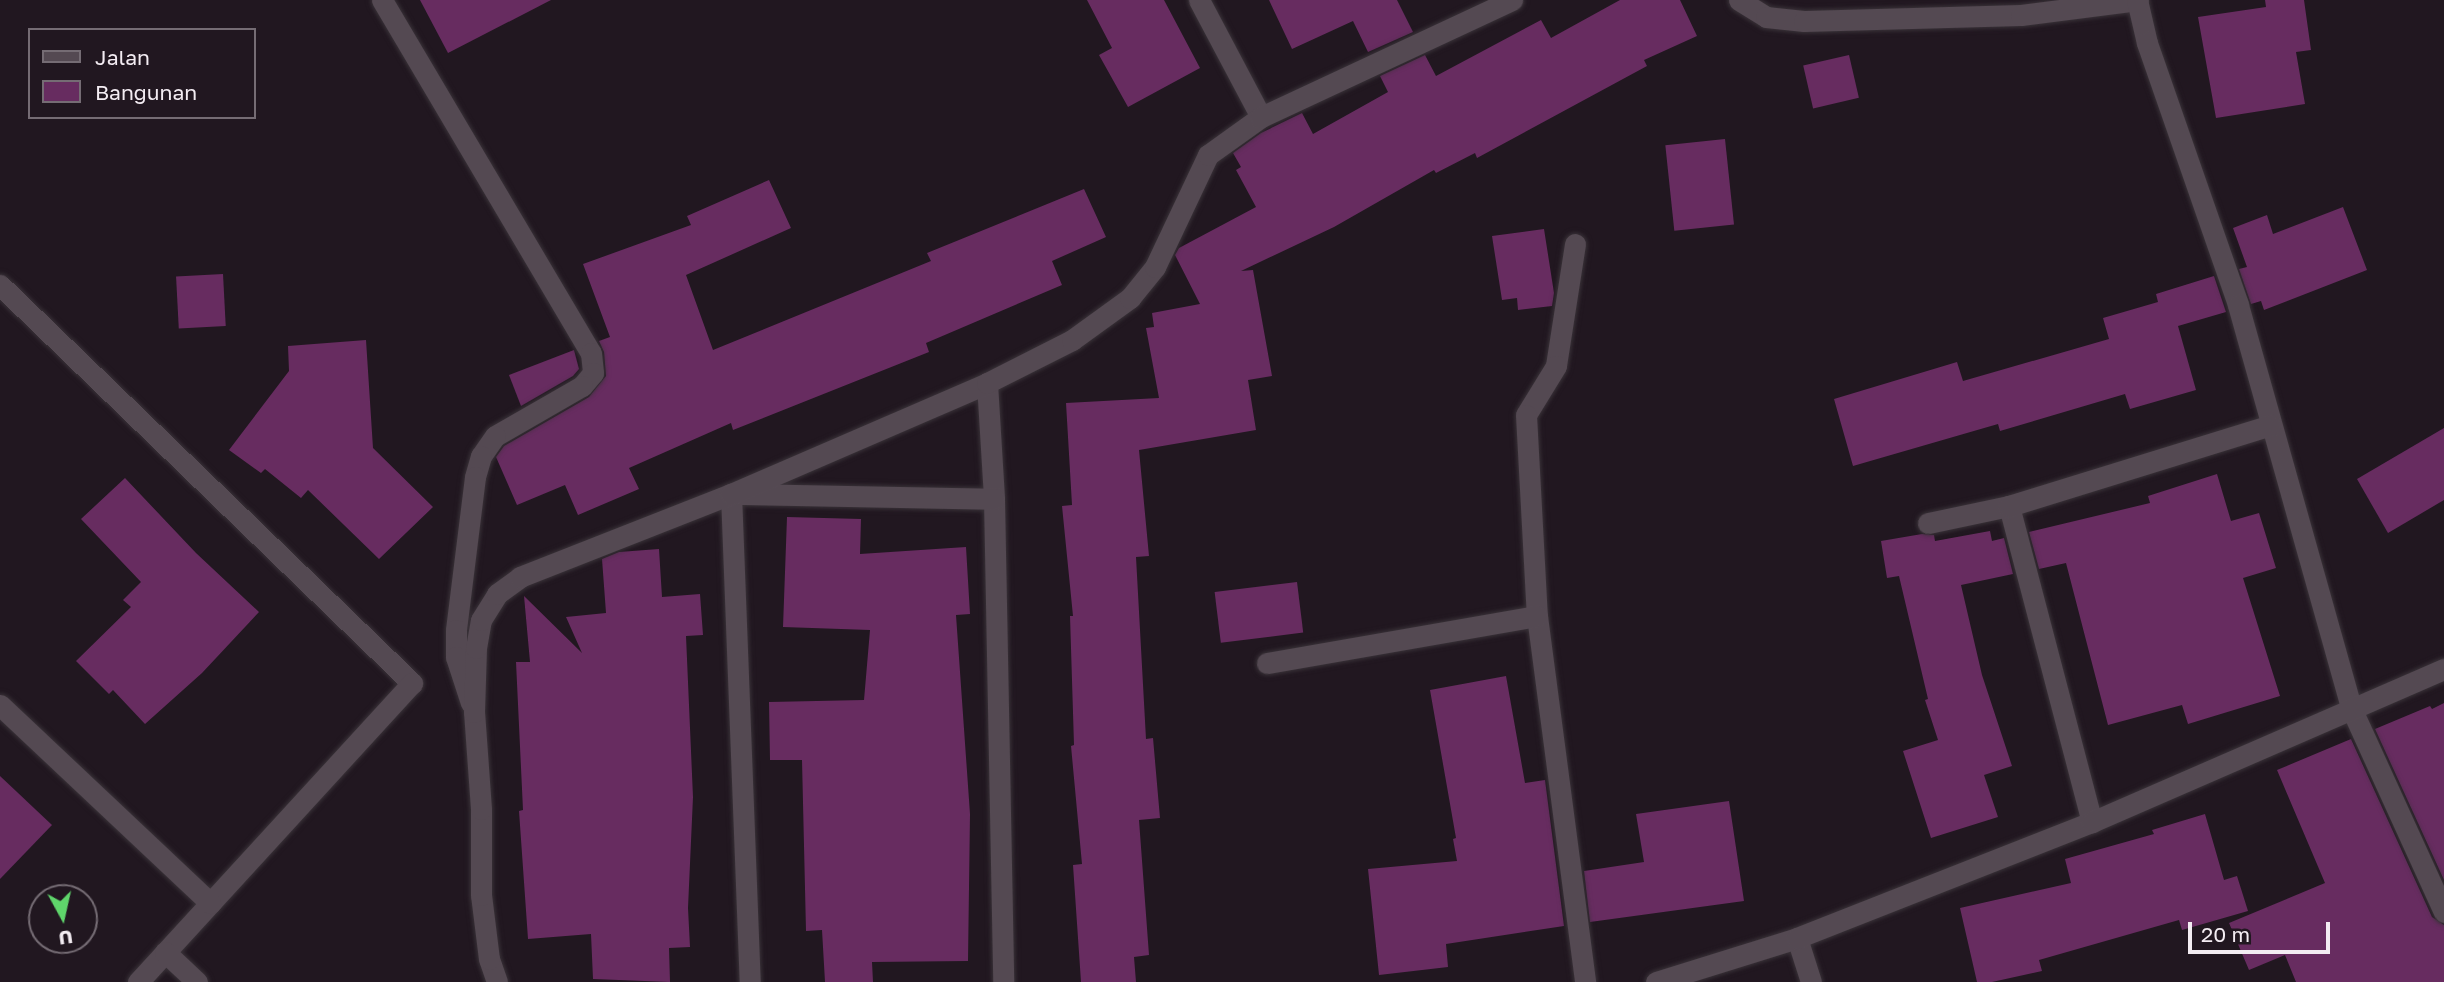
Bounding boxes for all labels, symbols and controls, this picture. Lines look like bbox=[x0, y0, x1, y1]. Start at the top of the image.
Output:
legend bbox=[28, 28, 256, 119]
text: Jalan bbox=[95, 44, 150, 70]
text: Bangunan bbox=[95, 79, 197, 105]
north arrow bbox=[28, 884, 98, 954]
scale bar bbox=[2192, 908, 2334, 952]
text: 20 m bbox=[2201, 921, 2250, 947]
text: U bbox=[57, 926, 74, 951]

